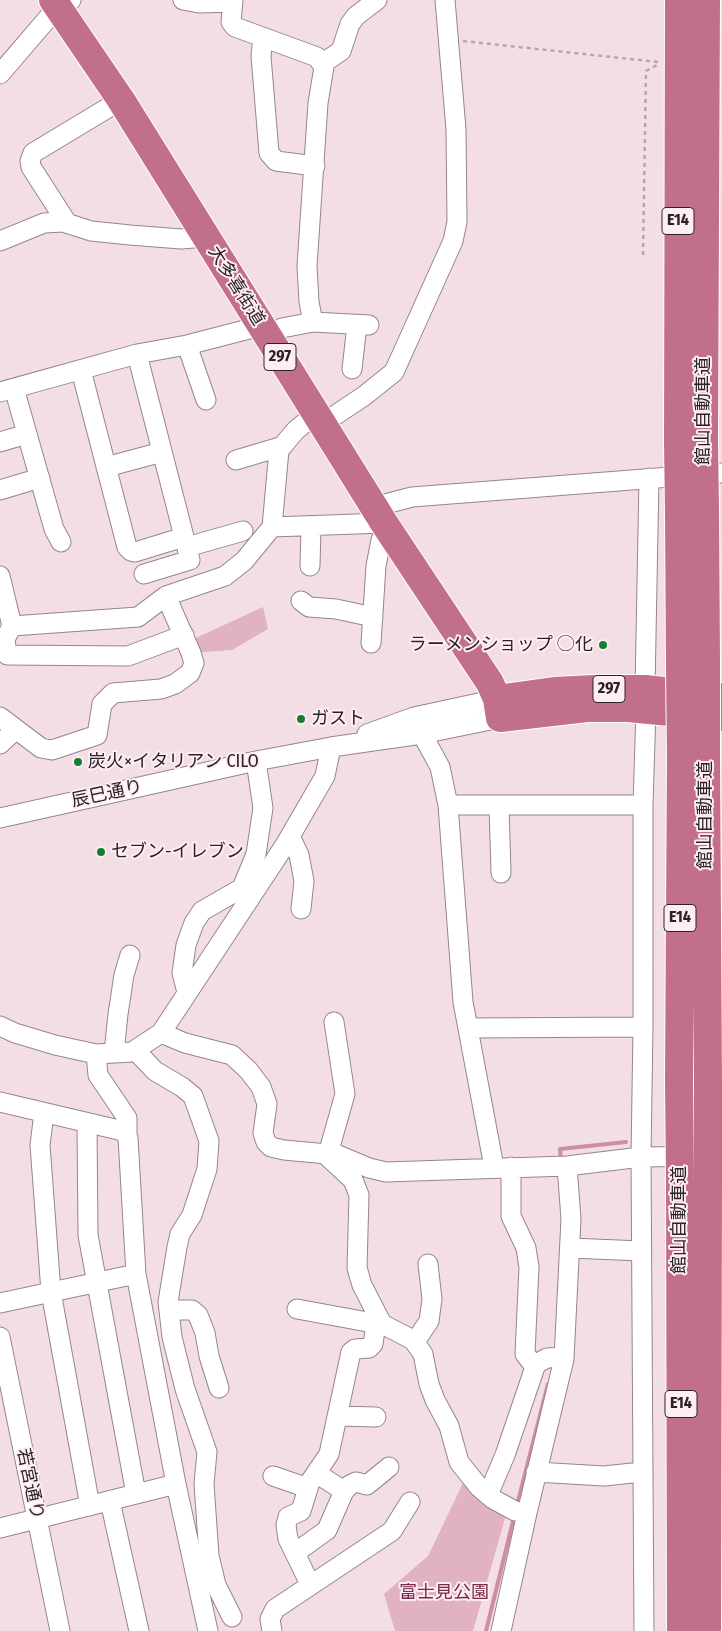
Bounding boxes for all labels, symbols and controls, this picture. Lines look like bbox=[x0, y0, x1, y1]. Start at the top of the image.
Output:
road number: E14 bbox=[662, 208, 694, 235]
street label: 大多喜街道 bbox=[203, 242, 269, 330]
road number: 297 bbox=[264, 344, 296, 371]
street label: 館山自動車道 bbox=[693, 357, 715, 465]
place label: ラーメンショップ ◯化 bbox=[409, 634, 593, 656]
marker: ラーメンショップ ◯化 bbox=[597, 639, 609, 651]
road number: 297 bbox=[593, 676, 625, 702]
place label: ガスト bbox=[311, 708, 365, 730]
marker: ガスト bbox=[295, 713, 307, 725]
place label: 炭火×イタリアン CILO bbox=[88, 751, 259, 773]
marker: 炭火×イタリアン CILO bbox=[72, 756, 84, 768]
street label: 館山自動車道 bbox=[695, 761, 717, 869]
street label: 辰巳通り bbox=[70, 776, 144, 812]
place label: セブン-イレブン bbox=[111, 841, 244, 863]
marker: セブン-イレブン bbox=[95, 846, 107, 858]
road number: E14 bbox=[664, 904, 696, 931]
street label: 館山自動車道 bbox=[669, 1166, 691, 1274]
road number: E14 bbox=[665, 1390, 697, 1418]
street label: 若宮通り bbox=[12, 1447, 48, 1521]
park label: 富士見公園 bbox=[399, 1582, 489, 1604]

